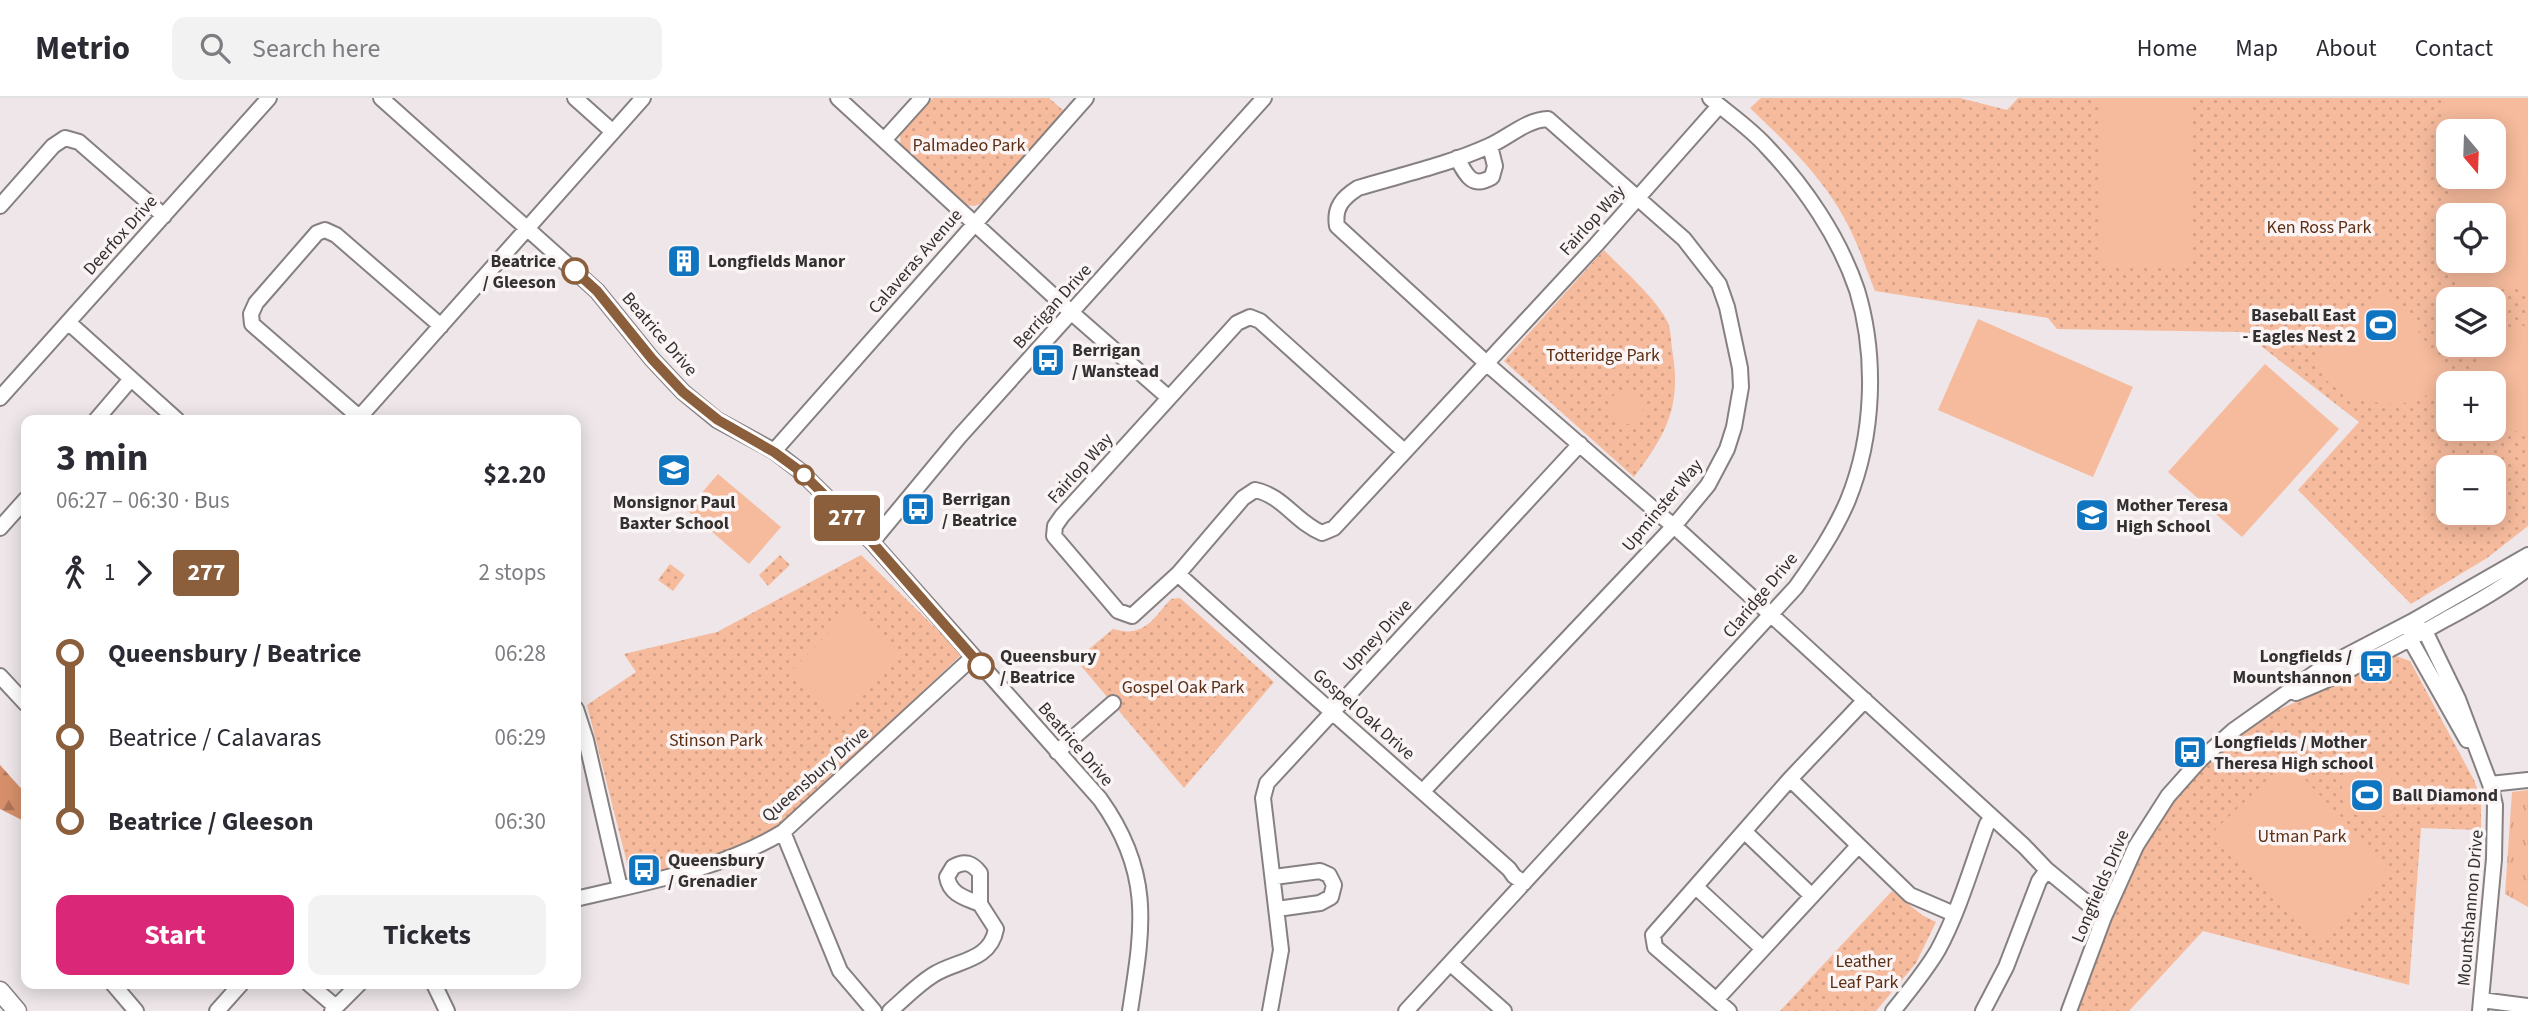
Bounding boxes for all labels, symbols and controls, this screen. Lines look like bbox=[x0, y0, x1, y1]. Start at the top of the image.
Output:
search box bbox=[172, 17, 662, 80]
text: Metrio bbox=[35, 25, 130, 72]
icon: search bbox=[196, 29, 234, 67]
text: Search here bbox=[252, 30, 380, 67]
text: Home bbox=[2137, 31, 2197, 66]
text: Map bbox=[2235, 31, 2278, 66]
text: About bbox=[2316, 31, 2377, 66]
text: Contact bbox=[2415, 31, 2493, 66]
north arrow bbox=[2436, 119, 2506, 189]
map controls bbox=[2436, 119, 2506, 525]
park label: Palmadeo Park bbox=[913, 133, 1026, 158]
street label: Fairlop Way bbox=[1554, 179, 1631, 261]
street label: Deerfox Drive bbox=[78, 190, 163, 281]
street label: Calaveras Avenue bbox=[863, 203, 968, 319]
button: locate bbox=[2436, 203, 2506, 273]
park label: Ken Ross Park bbox=[2267, 215, 2371, 240]
building icon: Longfields Manor bbox=[665, 242, 703, 280]
place label: Beatrice / Gleeson bbox=[483, 249, 556, 295]
place label: Longfields Manor bbox=[708, 249, 846, 274]
marker: Beatrice / Gleeson bbox=[562, 258, 588, 284]
street label: Berrigan Drive bbox=[1007, 258, 1097, 354]
street label: Beatrice Drive bbox=[616, 287, 703, 382]
button: layers bbox=[2436, 287, 2506, 357]
place label: Baseball East - Eagles Nest 2 bbox=[2243, 303, 2356, 349]
sports icon: Baseball East - Eagles Nest 2 bbox=[2362, 306, 2400, 344]
place label: Berrigan / Wanstead bbox=[1072, 338, 1159, 384]
bus stop icon: Berrigan / Wanstead bbox=[1029, 341, 1067, 379]
park label: Totteridge Park bbox=[1546, 343, 1660, 368]
button: + bbox=[2436, 371, 2506, 441]
street label: Fairlop Way bbox=[1042, 427, 1119, 509]
text: 3 min bbox=[56, 431, 148, 485]
school or university icon: Monsignor Paul Baxter School bbox=[655, 451, 693, 489]
street label: Upminster Way bbox=[1616, 453, 1709, 557]
button: − bbox=[2436, 455, 2506, 525]
text: $2.20 bbox=[483, 456, 546, 493]
unlabelled marker bbox=[794, 465, 814, 485]
text: 06:27 – 06:30 · Bus bbox=[56, 484, 230, 517]
place label: Berrigan / Beatrice bbox=[942, 487, 1017, 533]
place label: Monsignor Paul Baxter School bbox=[613, 490, 735, 536]
bus stop icon: Berrigan / Beatrice bbox=[899, 490, 937, 528]
place label: Mother Teresa High School bbox=[2116, 493, 2228, 539]
line badge: 277 bbox=[807, 495, 887, 541]
school or university icon: Mother Teresa High School bbox=[2073, 496, 2111, 534]
text: 277 bbox=[828, 500, 866, 535]
street label: Claridge Drive bbox=[1717, 547, 1804, 644]
icon: walk bbox=[56, 554, 94, 592]
icon: forward bbox=[125, 554, 163, 592]
text: 277 bbox=[187, 555, 225, 590]
text: 1 bbox=[104, 556, 115, 589]
text: 2 stops bbox=[479, 556, 546, 589]
street label: Upney Drive bbox=[1337, 593, 1418, 677]
text: Queensbury / Beatrice bbox=[108, 635, 361, 672]
text: 06:28 bbox=[495, 637, 546, 670]
place label: Queensbury / Beatrice bbox=[1000, 644, 1097, 690]
place label: Longfields / Mountshannon bbox=[2232, 644, 2352, 690]
bus stop icon: Longfields / Mountshannon bbox=[2357, 647, 2395, 685]
marker: Queensbury / Beatrice bbox=[968, 653, 994, 679]
street label: Gospel Oak Drive bbox=[1307, 663, 1420, 766]
park label: Gospel Oak Park bbox=[1122, 675, 1244, 700]
street label: Beatrice Drive bbox=[1032, 697, 1119, 792]
text: Beatrice / Calavaras bbox=[108, 719, 321, 756]
text: 06:29 bbox=[495, 721, 546, 754]
street label: Queensbury Drive bbox=[756, 721, 874, 828]
park label: Stinson Park bbox=[669, 728, 763, 753]
place label: Longfields / Mother Theresa High school bbox=[2214, 730, 2373, 776]
bus stop icon: Longfields / Mother Theresa High school bbox=[2171, 733, 2209, 771]
sports icon: Ball Diamond bbox=[2348, 776, 2386, 814]
place label: Ball Diamond bbox=[2392, 783, 2498, 808]
text: Beatrice / Gleeson bbox=[108, 803, 314, 840]
text: 06:30 bbox=[495, 805, 546, 838]
park label: Utman Park bbox=[2258, 824, 2346, 849]
street label: Longfields Drive bbox=[2065, 826, 2136, 947]
street label: Mountshannon Drive bbox=[2451, 829, 2490, 987]
place label: Queensbury / Grenadier bbox=[668, 848, 765, 894]
bus stop icon: Queensbury / Grenadier bbox=[625, 851, 663, 889]
button: Start bbox=[56, 895, 294, 975]
button: Tickets bbox=[308, 895, 546, 975]
park label: Leather Leaf Park bbox=[1830, 949, 1898, 995]

